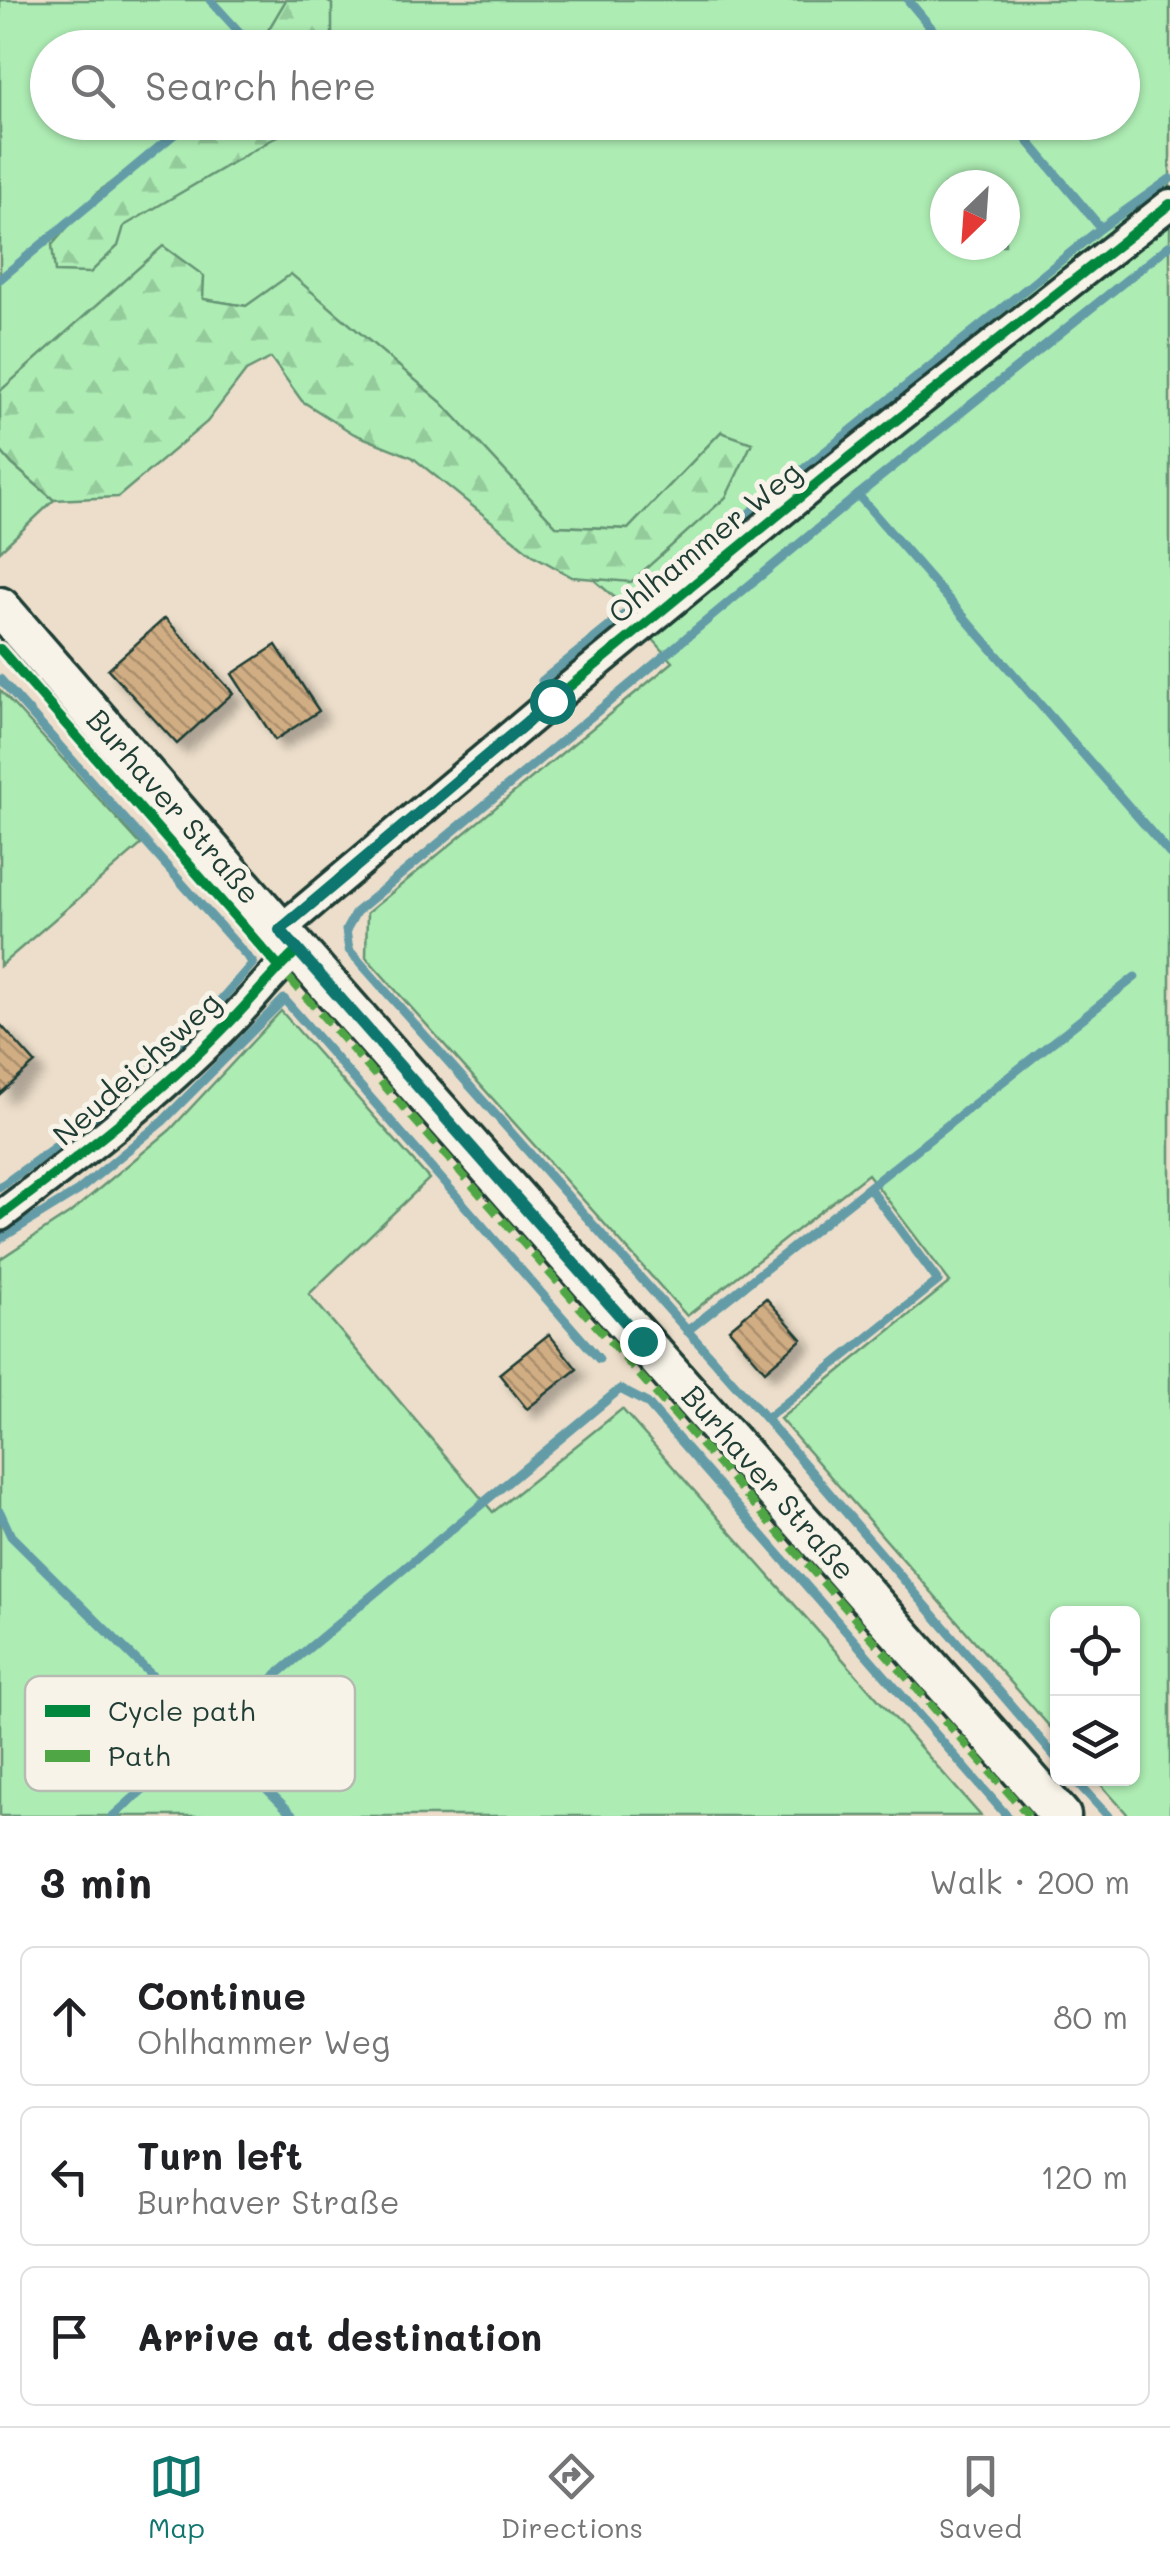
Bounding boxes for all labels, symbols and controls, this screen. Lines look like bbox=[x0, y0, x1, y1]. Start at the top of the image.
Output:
search box bbox=[30, 30, 1140, 140]
icon: search bbox=[65, 58, 120, 113]
text: Search here bbox=[145, 60, 376, 110]
north arrow bbox=[930, 170, 1020, 260]
street label: Ohlhammer Weg bbox=[599, 451, 808, 632]
route start bbox=[530, 679, 576, 725]
street label: Burhaver Straße bbox=[79, 700, 270, 912]
street label: Neudeichsweg bbox=[43, 982, 228, 1153]
route end bbox=[620, 1319, 666, 1365]
street label: Burhaver Straße bbox=[674, 1376, 865, 1588]
map controls bbox=[1050, 1606, 1140, 1786]
button: locate bbox=[1050, 1606, 1140, 1696]
legend bbox=[25, 1676, 355, 1791]
text: Cycle path bbox=[108, 1692, 255, 1728]
button: layers bbox=[1050, 1696, 1140, 1786]
text: Path bbox=[108, 1737, 171, 1773]
text: 3 min bbox=[40, 1854, 152, 1909]
text: Walk · 200 m bbox=[929, 1860, 1130, 1902]
text: Continue bbox=[137, 1970, 306, 2020]
icon: ahead bbox=[42, 1989, 97, 2044]
text: 80 m bbox=[1053, 1995, 1128, 2037]
text: Ohlhammer Weg bbox=[137, 2020, 390, 2062]
text: Turn left bbox=[137, 2130, 303, 2180]
icon: left bbox=[42, 2149, 97, 2204]
text: 120 m bbox=[1040, 2155, 1128, 2197]
text: Burhaver Straße bbox=[137, 2180, 400, 2222]
icon: arrive bbox=[42, 2309, 97, 2364]
text: Arrive at destination bbox=[137, 2311, 542, 2361]
tab: Map bbox=[148, 2449, 205, 2545]
tab: Directions bbox=[501, 2449, 643, 2545]
tab: Saved bbox=[939, 2449, 1022, 2545]

